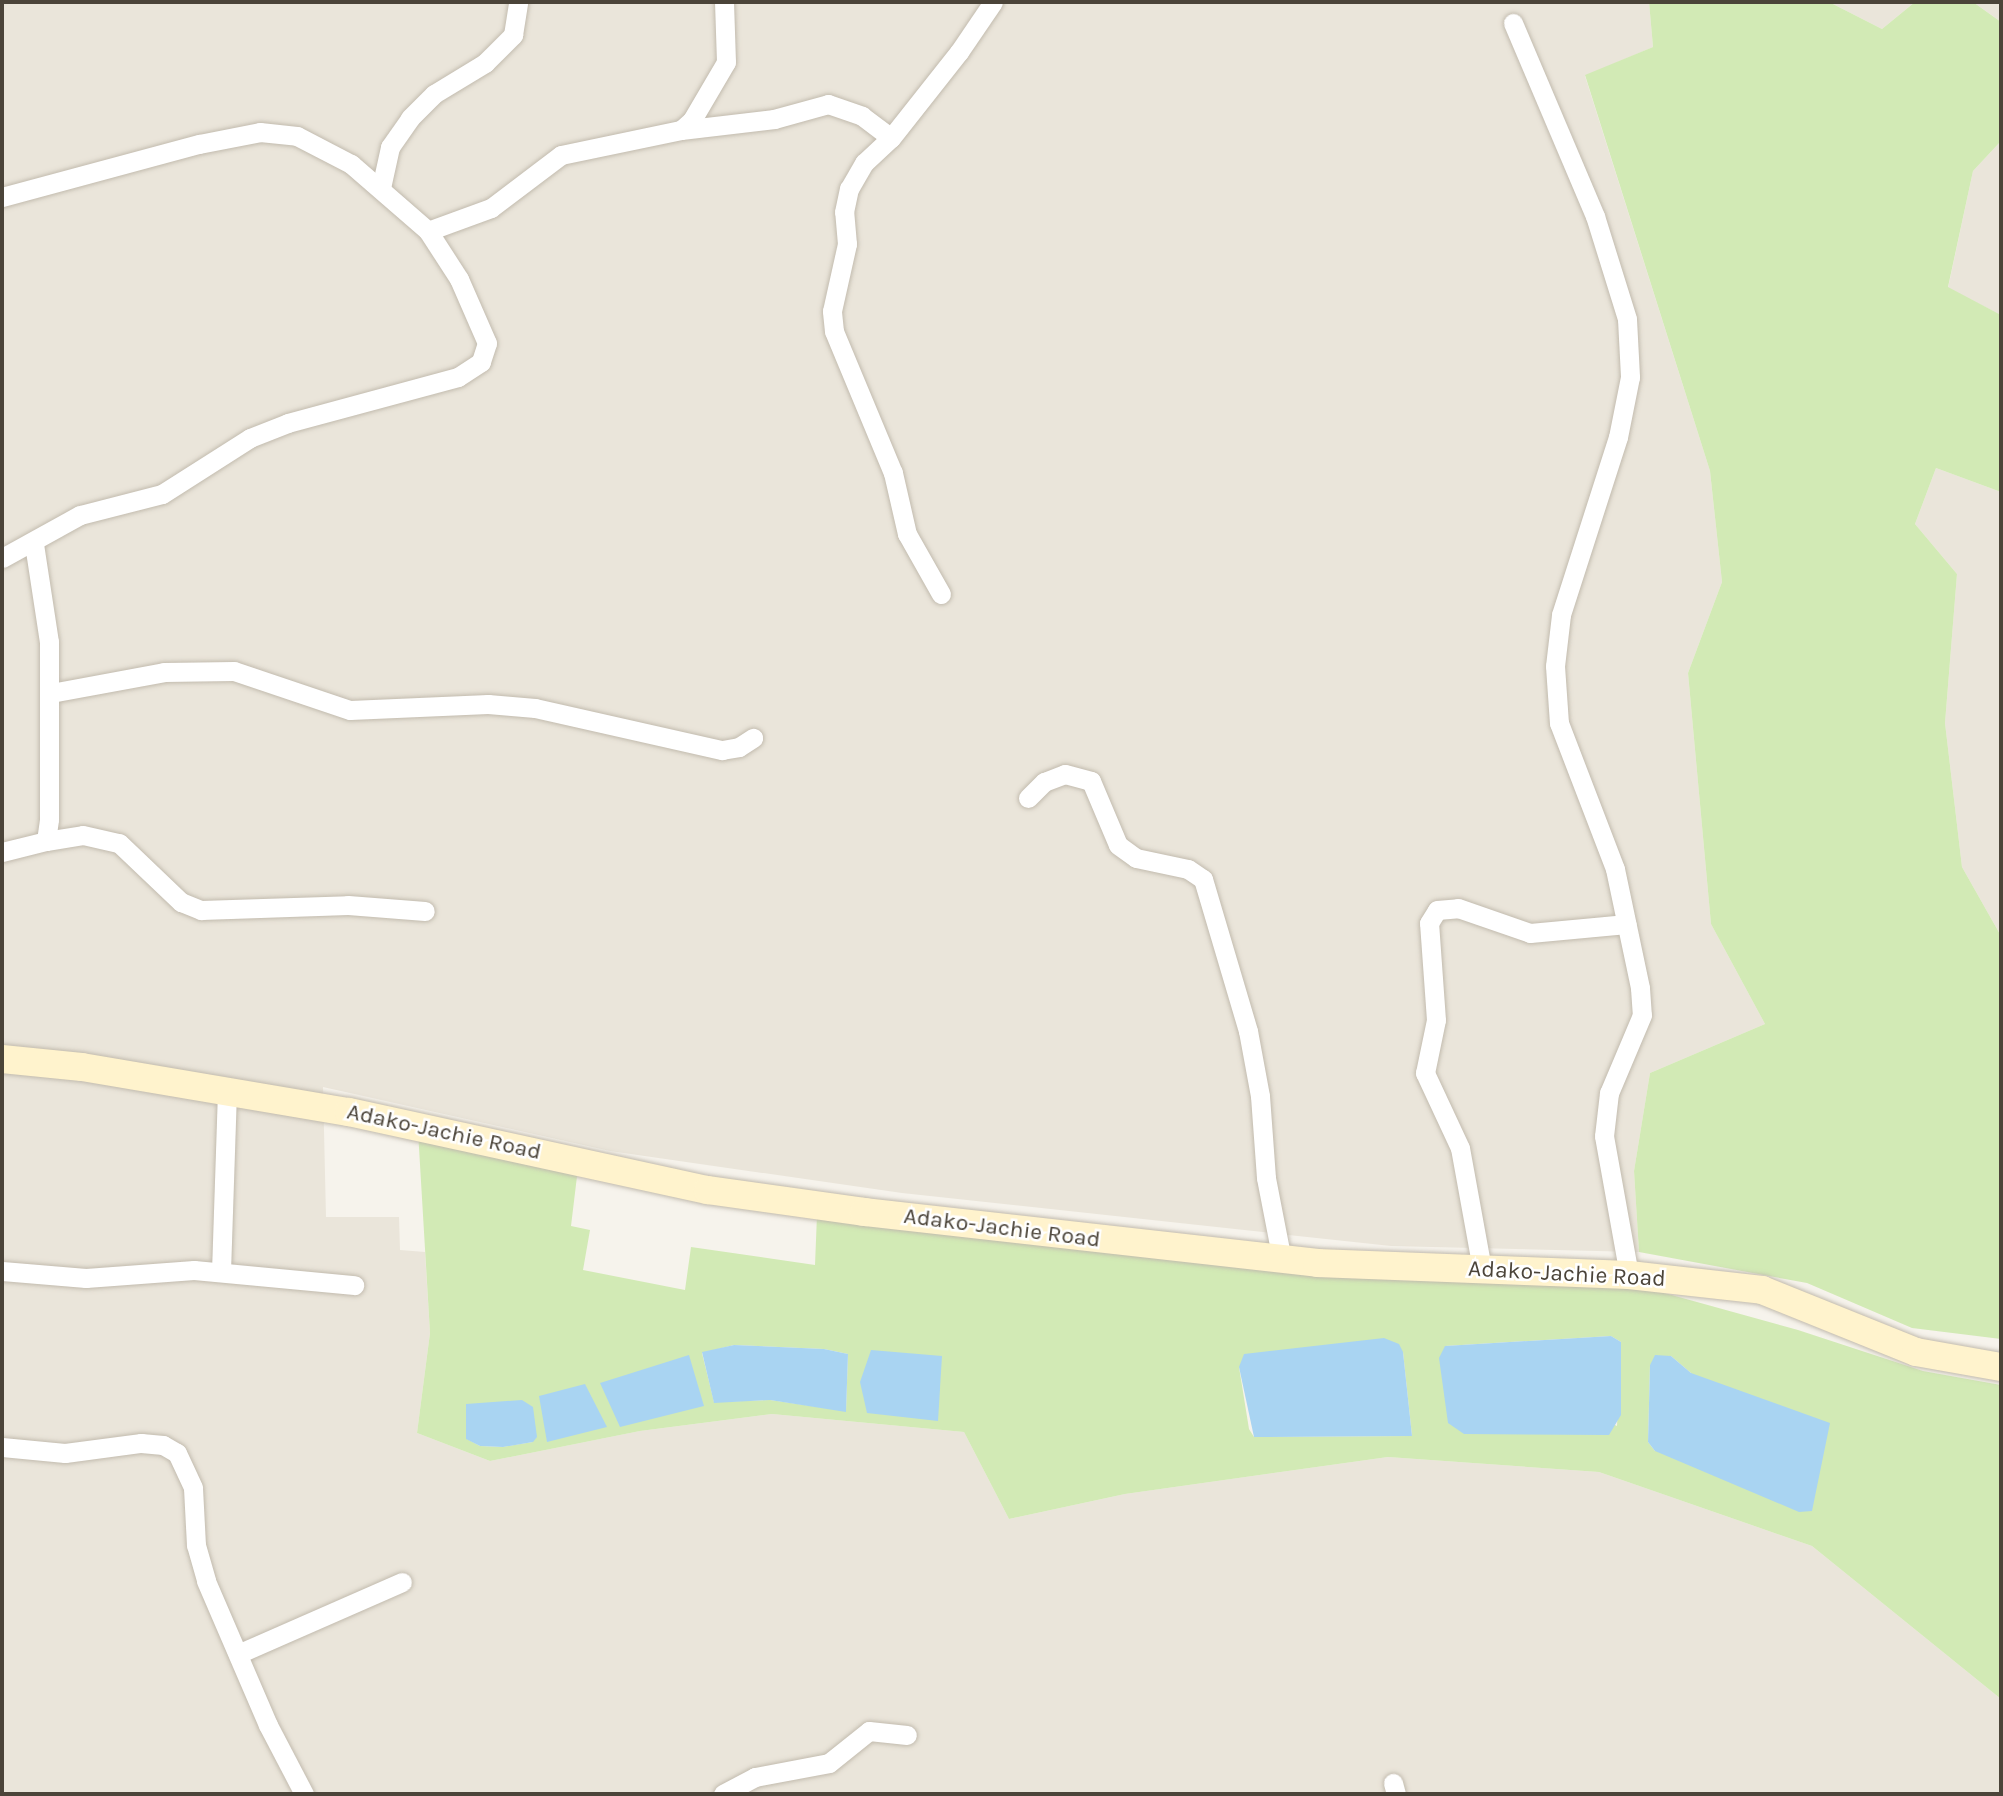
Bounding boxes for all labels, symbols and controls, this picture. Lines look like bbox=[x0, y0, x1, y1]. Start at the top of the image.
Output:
street label: Adako-Jachie Road bbox=[344, 1098, 544, 1166]
street label: Adako-Jachie Road bbox=[902, 1202, 1102, 1254]
street label: Adako-Jachie Road bbox=[1468, 1255, 1666, 1293]

